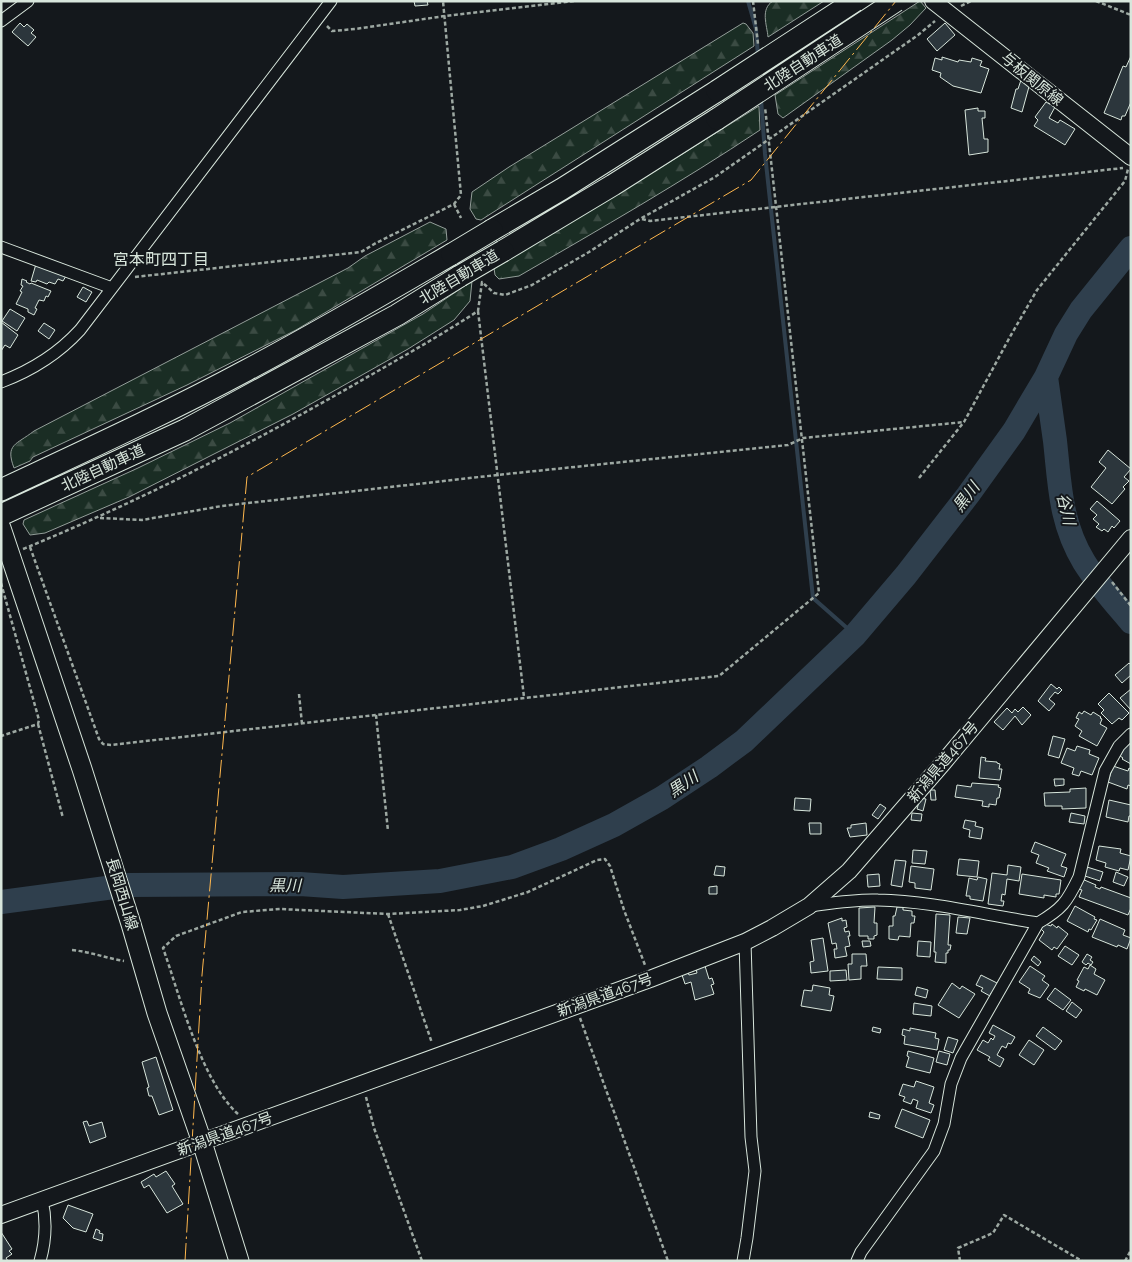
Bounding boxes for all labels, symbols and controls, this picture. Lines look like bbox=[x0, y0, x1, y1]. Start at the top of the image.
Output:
street label: 北陸自動車道 bbox=[760, 31, 846, 95]
street label: 与板関原線 bbox=[997, 48, 1067, 110]
street label: 北陸自動車道 bbox=[416, 246, 502, 308]
district label: 宮本町四丁目 bbox=[113, 250, 209, 269]
street label: 北陸自動車道 bbox=[58, 441, 148, 495]
water label: 黒川 bbox=[949, 477, 984, 516]
water label: 谷川 bbox=[1053, 491, 1079, 529]
street label: 新潟県道467号 bbox=[904, 718, 982, 806]
water label: 黒川 bbox=[664, 766, 703, 801]
street label: 長岡西山線 bbox=[102, 855, 142, 933]
water label: 黒川 bbox=[269, 876, 303, 895]
street label: 新潟県道467号 bbox=[555, 969, 655, 1021]
street label: 新潟県道467号 bbox=[175, 1108, 275, 1160]

